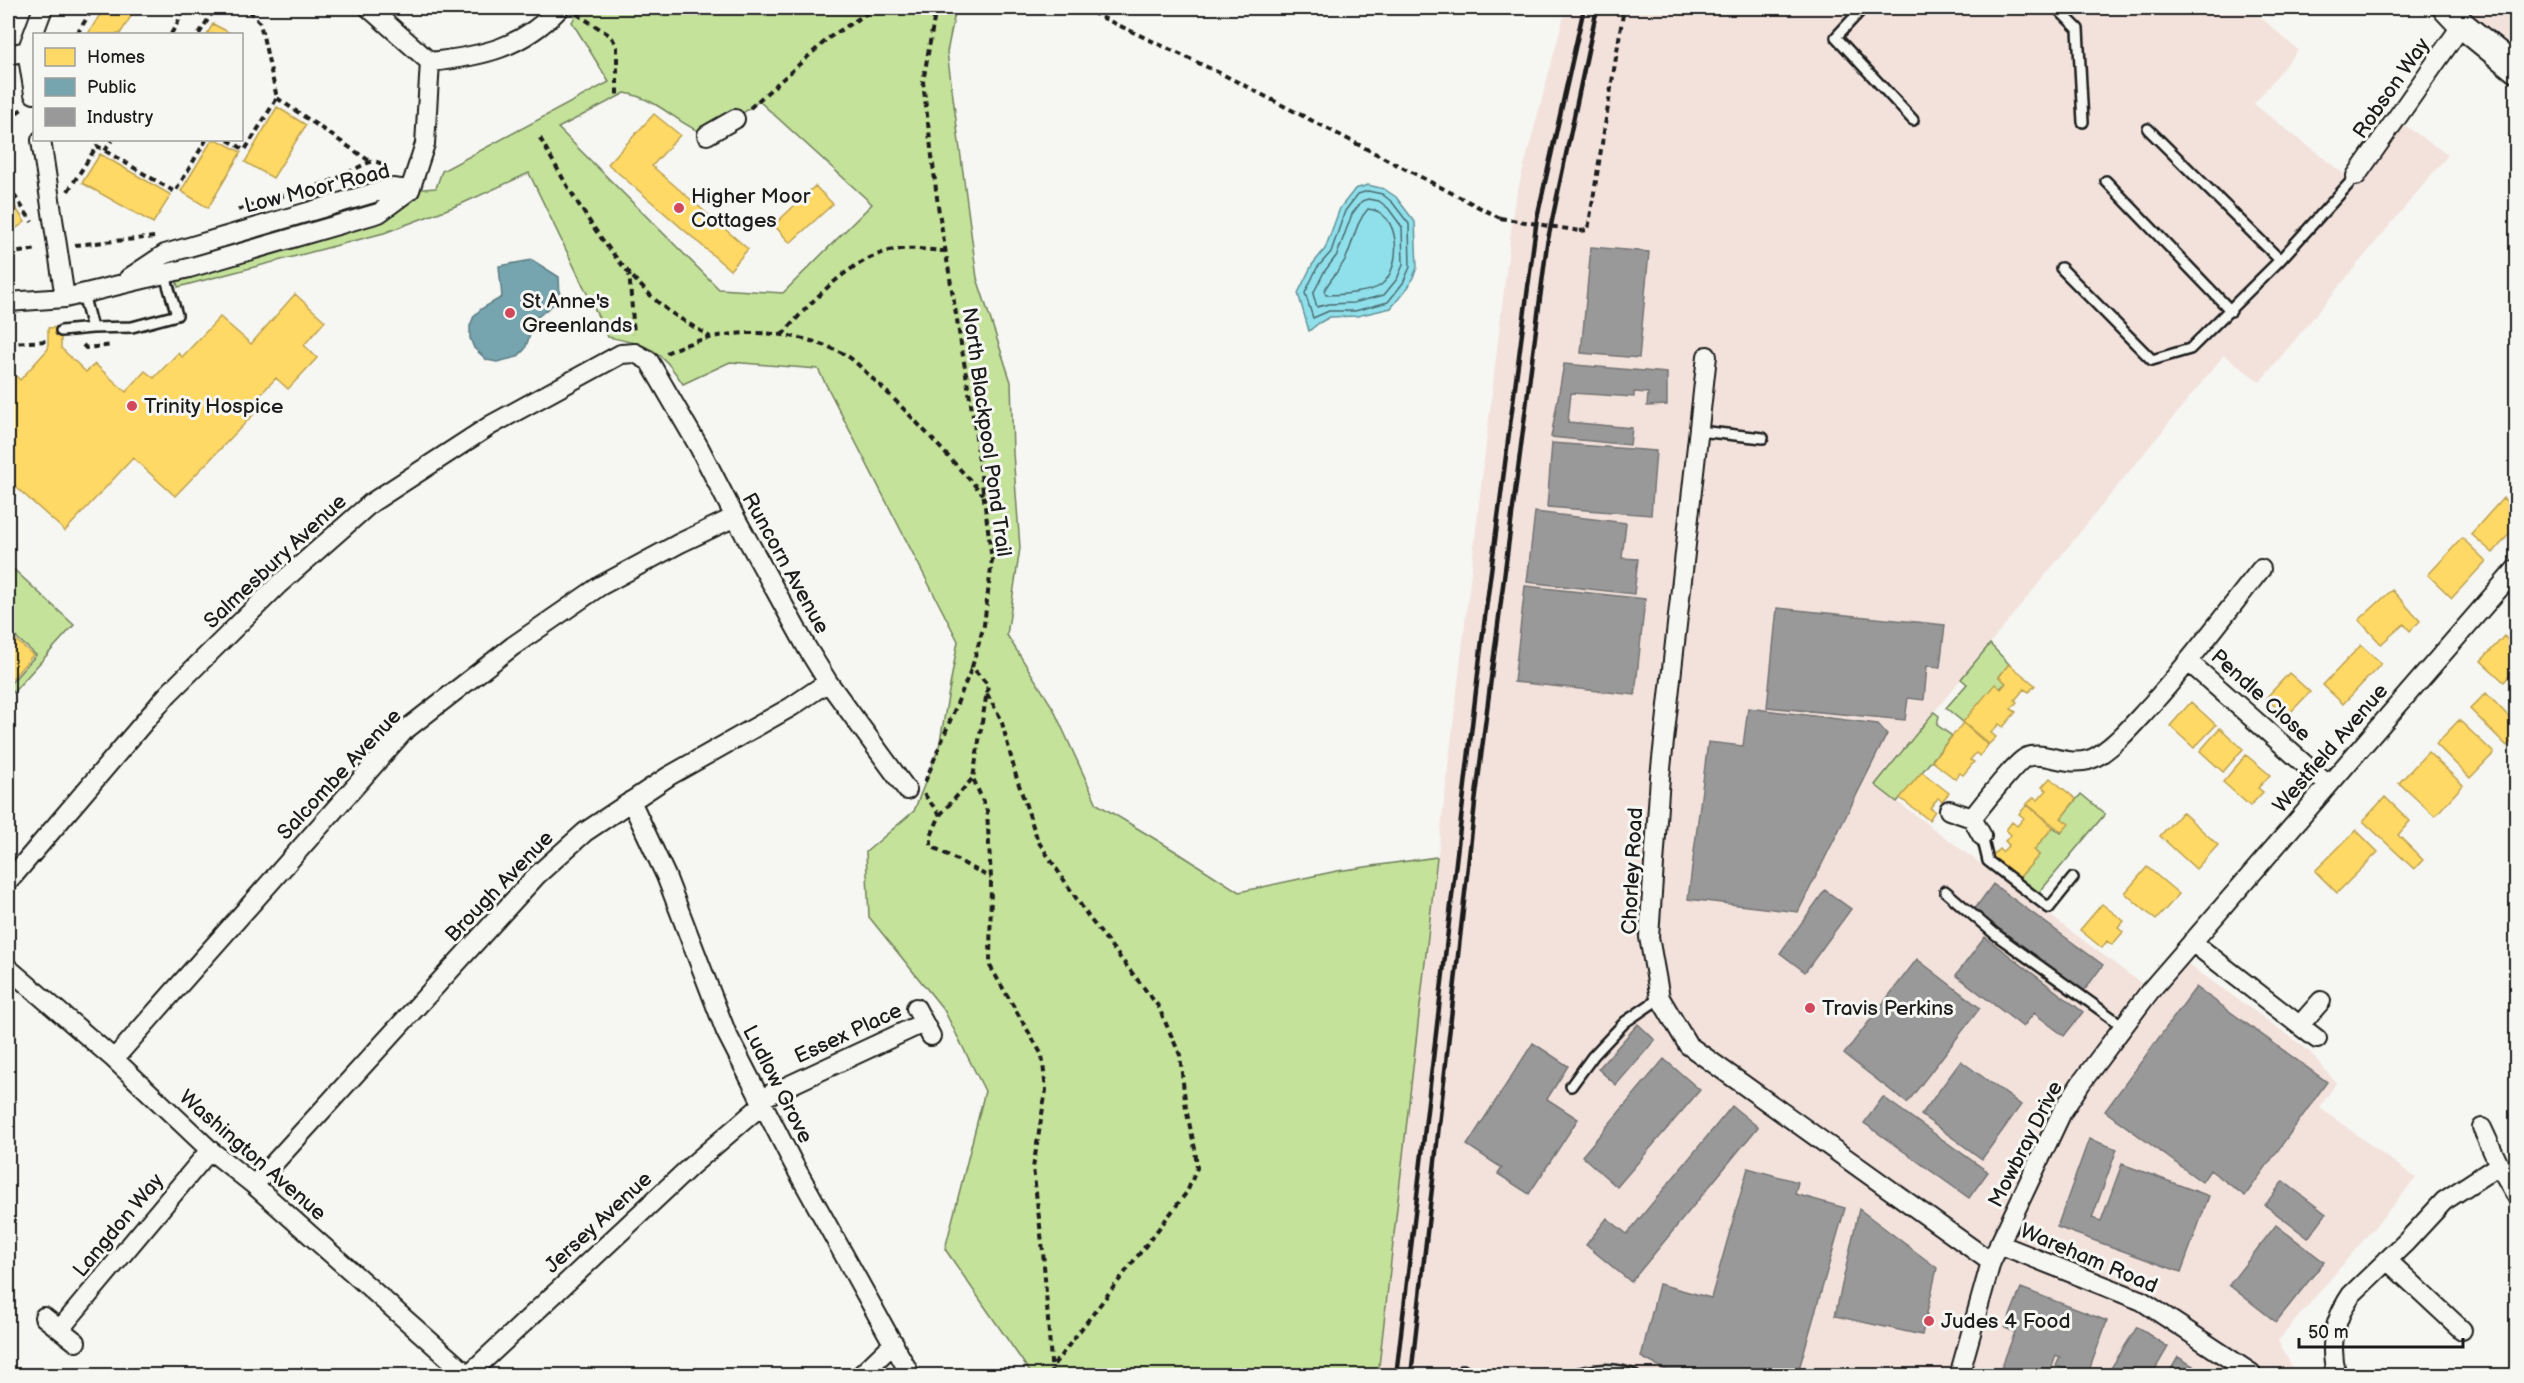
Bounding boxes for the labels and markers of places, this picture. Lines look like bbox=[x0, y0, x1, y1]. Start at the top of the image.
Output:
place label: Higher Moor Cottages bbox=[691, 184, 811, 233]
marker: Higher Moor Cottages bbox=[672, 201, 686, 215]
place label: St Anne's Greenlands bbox=[522, 289, 632, 338]
marker: St Anne's Greenlands bbox=[503, 306, 517, 320]
place label: Trinity Hospice bbox=[144, 394, 283, 419]
marker: Trinity Hospice bbox=[125, 399, 139, 413]
place label: Travis Perkins bbox=[1822, 996, 1954, 1021]
marker: Travis Perkins bbox=[1803, 1001, 1817, 1015]
place label: Judes 4 Food bbox=[1941, 1309, 2070, 1334]
marker: Judes 4 Food bbox=[1922, 1314, 1936, 1328]

